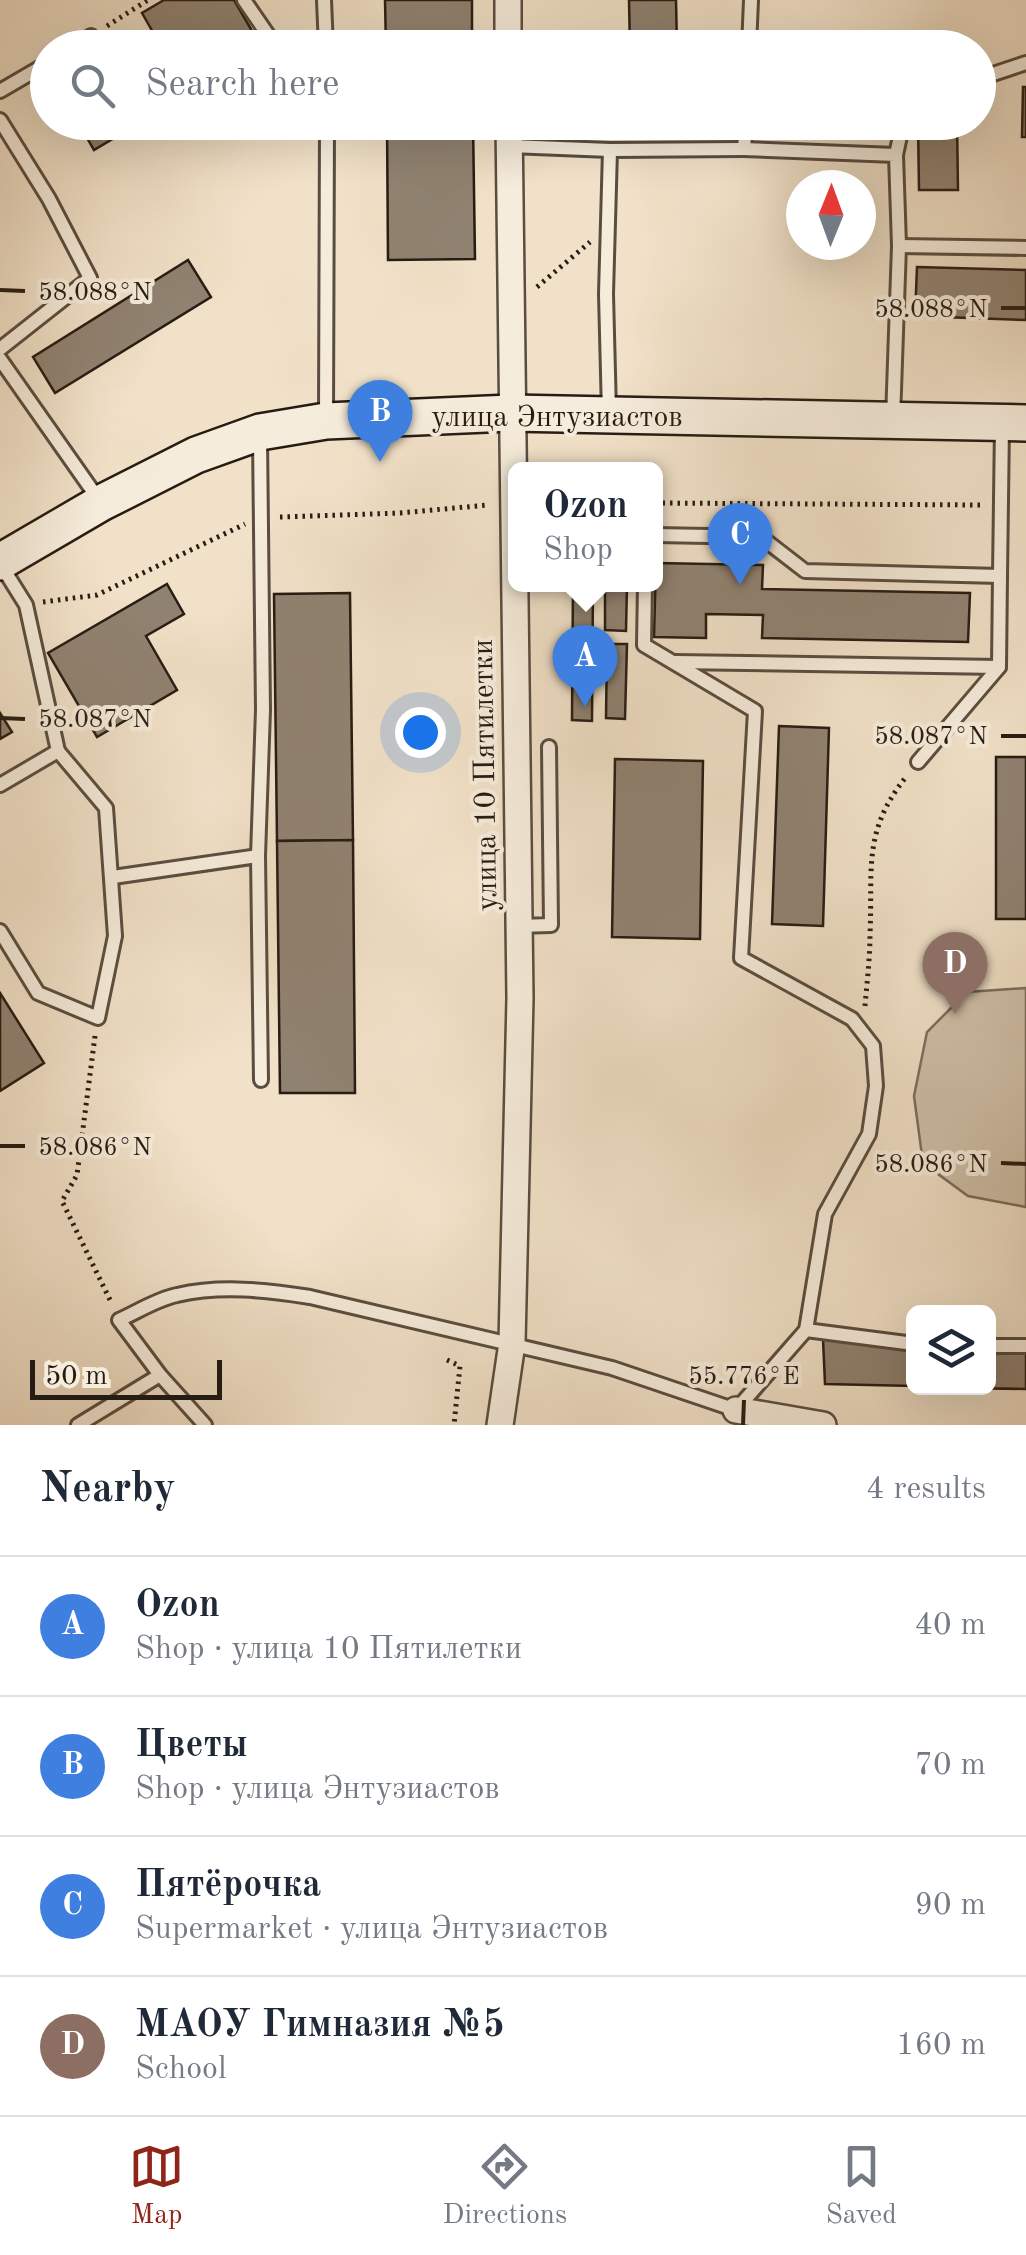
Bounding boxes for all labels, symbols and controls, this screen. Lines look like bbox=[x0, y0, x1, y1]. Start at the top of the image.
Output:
search box bbox=[30, 30, 996, 140]
icon: search bbox=[65, 58, 120, 113]
text: Search here bbox=[145, 66, 340, 104]
north arrow bbox=[786, 170, 876, 260]
text: 58.088°N bbox=[38, 281, 152, 306]
text: 58.088°N bbox=[874, 298, 988, 323]
pin: B bbox=[348, 380, 412, 462]
street label: улица Энтузиастов bbox=[431, 403, 683, 433]
popup bbox=[508, 462, 663, 592]
text: Ozon bbox=[543, 488, 628, 526]
pin: C bbox=[708, 502, 772, 585]
text: Shop bbox=[543, 535, 613, 567]
pin: A bbox=[552, 624, 618, 707]
street label: улица 10 Пятилетки bbox=[469, 639, 503, 911]
your location bbox=[395, 707, 446, 758]
text: 58.087°N bbox=[38, 708, 152, 733]
text: 58.087°N bbox=[874, 725, 988, 750]
pin: D bbox=[922, 932, 988, 1014]
text: 58.086°N bbox=[38, 1136, 152, 1161]
text: 58.086°N bbox=[874, 1153, 988, 1178]
map controls bbox=[906, 1305, 996, 1395]
button: layers bbox=[906, 1305, 996, 1395]
scale bar bbox=[30, 1355, 222, 1400]
text: 50 m bbox=[45, 1363, 108, 1391]
text: 55.776°E bbox=[688, 1365, 800, 1390]
text: Nearby bbox=[40, 1469, 176, 1511]
text: 4 results bbox=[866, 1474, 986, 1506]
text: Ozon bbox=[135, 1587, 220, 1625]
text: A bbox=[60, 1610, 85, 1642]
text: 40 m bbox=[915, 1610, 986, 1642]
text: Shop · улица 10 Пятилетки bbox=[135, 1634, 522, 1666]
text: Цветы bbox=[135, 1727, 248, 1765]
text: B bbox=[61, 1750, 84, 1782]
text: 70 m bbox=[915, 1750, 986, 1782]
text: Shop · улица Энтузиастов bbox=[135, 1774, 500, 1806]
text: Пятёрочка bbox=[135, 1867, 321, 1905]
text: C bbox=[62, 1890, 83, 1922]
text: 90 m bbox=[915, 1890, 986, 1922]
text: Supermarket · улица Энтузиастов bbox=[135, 1914, 608, 1946]
text: МАОУ Гимназия №5 bbox=[135, 2007, 505, 2045]
text: D bbox=[60, 2030, 85, 2062]
text: 160 m bbox=[896, 2030, 986, 2062]
text: School bbox=[135, 2054, 227, 2086]
tab: Map bbox=[129, 2139, 184, 2234]
tab: Directions bbox=[443, 2139, 567, 2234]
tab: Saved bbox=[825, 2139, 897, 2234]

